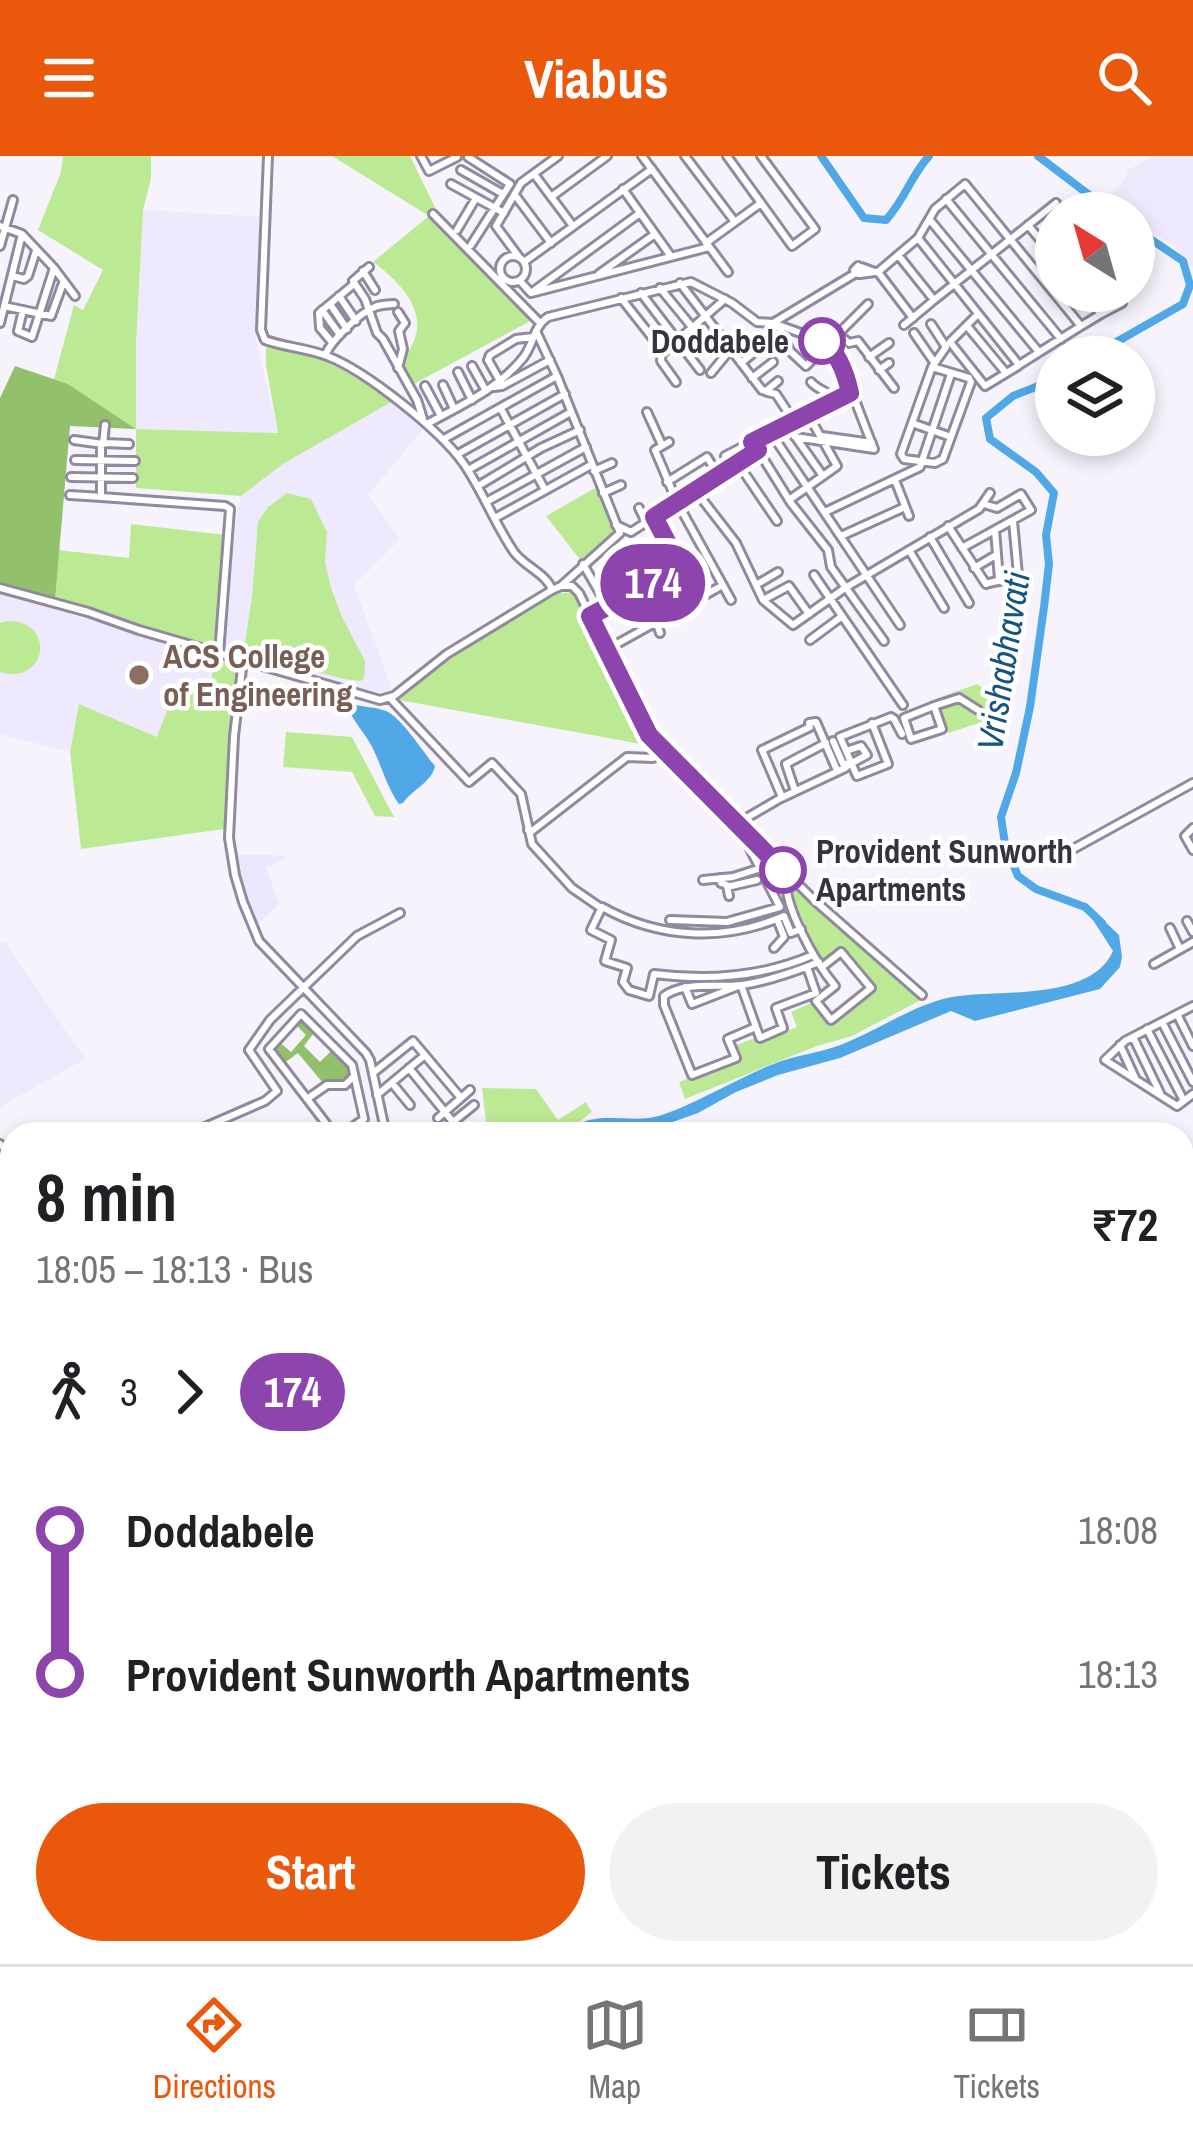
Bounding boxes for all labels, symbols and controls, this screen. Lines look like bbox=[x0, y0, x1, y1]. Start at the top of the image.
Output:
text: Viabus bbox=[524, 42, 669, 115]
icon: menu bbox=[36, 45, 102, 111]
icon: search bbox=[1091, 45, 1157, 111]
north arrow bbox=[1035, 192, 1155, 312]
map controls bbox=[1035, 192, 1155, 456]
place label: Doddabele bbox=[651, 319, 789, 363]
marker: Doddabele bbox=[800, 319, 844, 363]
button: layers bbox=[1035, 336, 1155, 456]
line badge: 174 bbox=[584, 544, 722, 622]
text: 174 bbox=[624, 555, 682, 611]
water label: Vrishabhavati bbox=[965, 568, 1041, 754]
place label: ACS College of Engineering bbox=[163, 634, 353, 716]
marker: ACS College of Engineering bbox=[126, 662, 152, 688]
place label: Provident Sunworth Apartments bbox=[816, 829, 1073, 911]
marker: Provident Sunworth Apartments bbox=[761, 848, 805, 892]
text: 8 min bbox=[36, 1153, 177, 1242]
text: ₹72 bbox=[1091, 1194, 1158, 1255]
text: 18:05 – 18:13 · Bus bbox=[36, 1243, 313, 1295]
icon: walk bbox=[36, 1359, 102, 1425]
icon: forward bbox=[156, 1359, 222, 1425]
text: 174 bbox=[264, 1364, 321, 1420]
text: 3 bbox=[120, 1366, 138, 1418]
text: Doddabele bbox=[126, 1500, 315, 1561]
text: 18:08 bbox=[1078, 1504, 1158, 1556]
text: Provident Sunworth Apartments bbox=[126, 1644, 691, 1705]
text: 18:13 bbox=[1078, 1648, 1158, 1700]
button: Start bbox=[36, 1803, 585, 1941]
button: Tickets bbox=[609, 1803, 1158, 1941]
tab: Directions bbox=[153, 1992, 276, 2108]
tab: Map bbox=[582, 1992, 648, 2108]
tab: Tickets bbox=[954, 1992, 1040, 2108]

